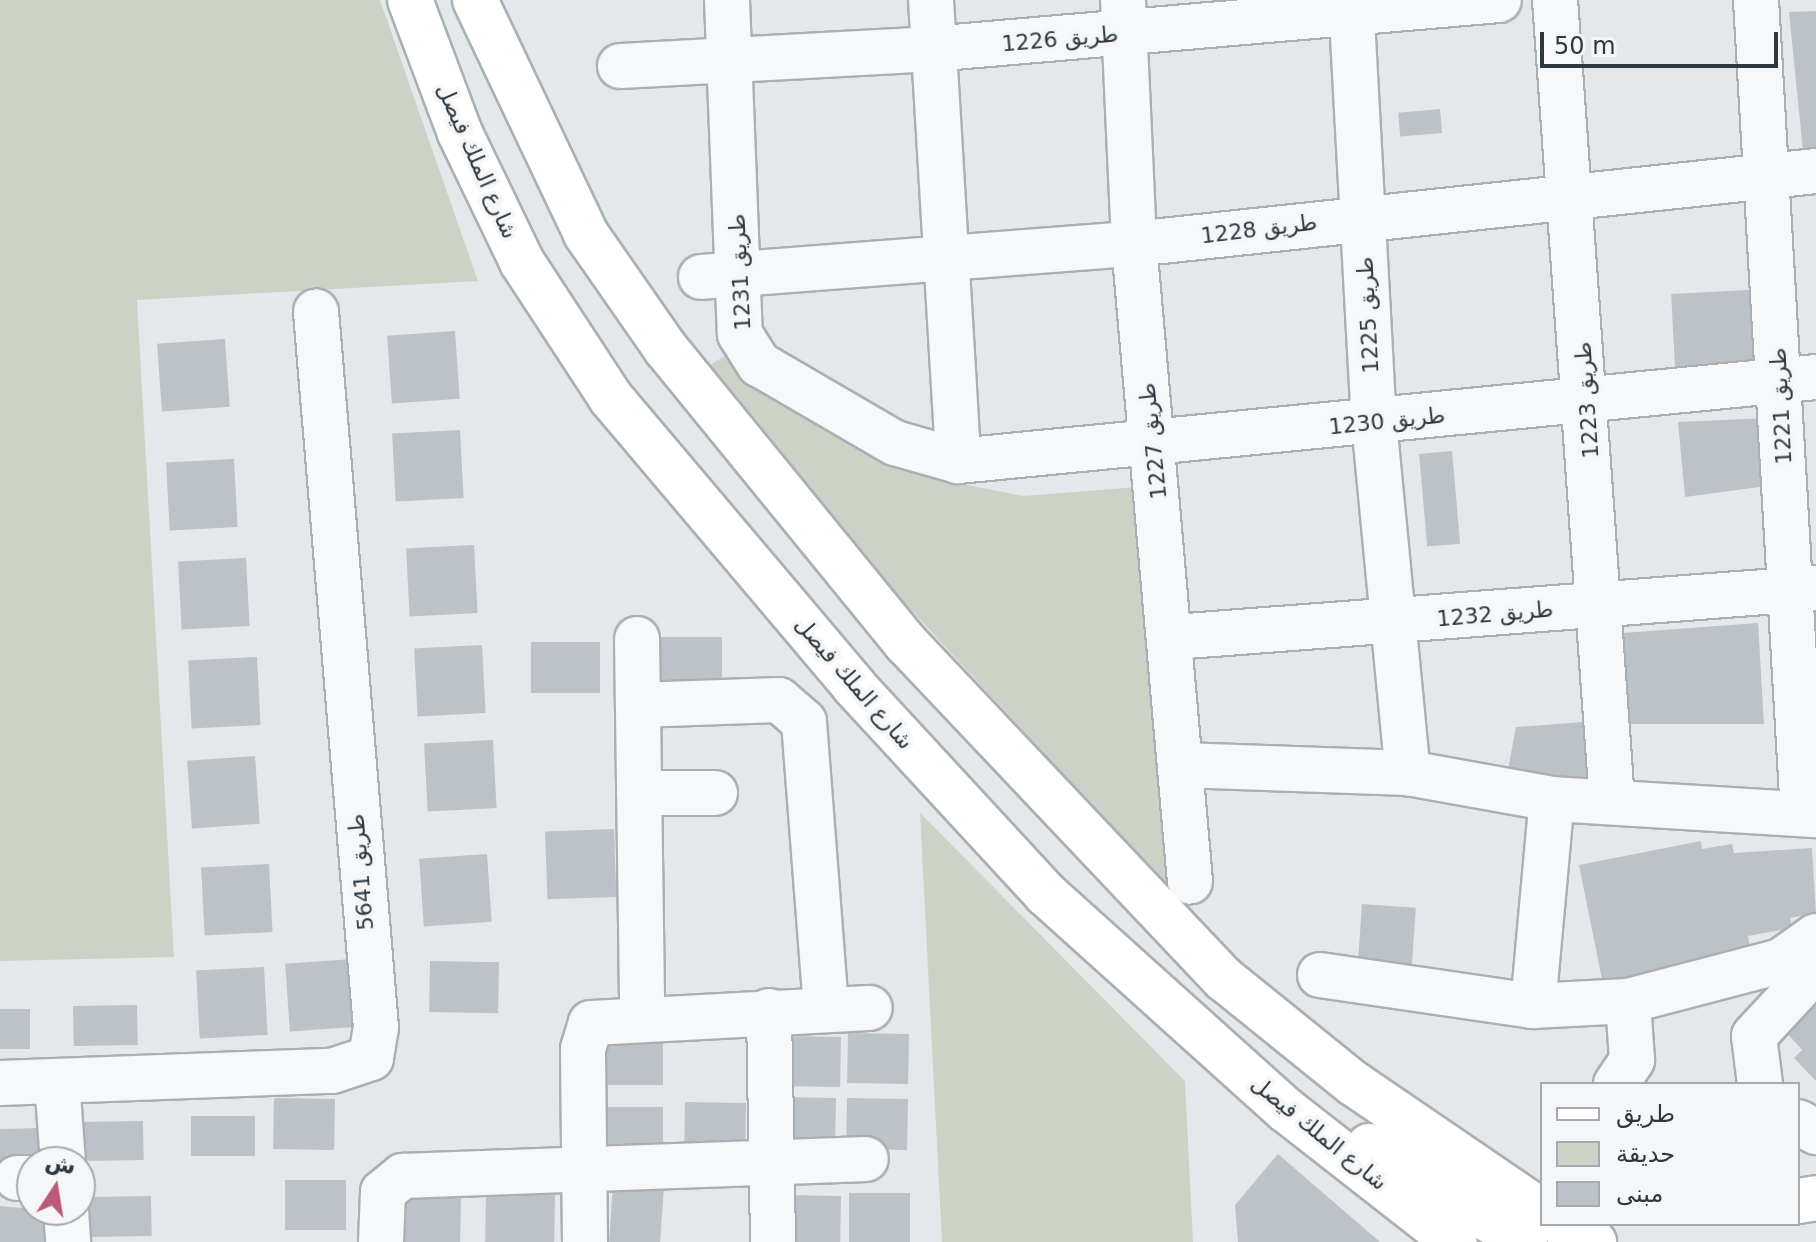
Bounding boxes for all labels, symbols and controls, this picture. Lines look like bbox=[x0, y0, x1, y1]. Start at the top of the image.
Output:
scale bar bbox=[1544, 16, 1782, 66]
street label: طريق 1226 bbox=[1001, 21, 1119, 57]
text: 50 m bbox=[1554, 32, 1616, 60]
street label: شارع الملك فيصل bbox=[431, 79, 523, 243]
street label: طريق 1228 bbox=[1199, 209, 1319, 249]
street label: طريق 1231 bbox=[724, 213, 756, 331]
street label: طريق 1225 bbox=[1352, 256, 1384, 374]
street label: طريق 1223 bbox=[1570, 341, 1604, 459]
street label: طريق 1221 bbox=[1765, 347, 1797, 465]
street label: طريق 1227 bbox=[1134, 381, 1172, 501]
street label: طريق 1230 bbox=[1327, 402, 1447, 440]
street label: طريق 1232 bbox=[1436, 596, 1554, 632]
street label: شارع الملك فيصل bbox=[789, 611, 919, 755]
street label: طريق 5641 bbox=[343, 813, 379, 931]
street label: شارع الملك فيصل bbox=[1246, 1070, 1392, 1196]
legend bbox=[1540, 1082, 1800, 1226]
text: طريق bbox=[1616, 1100, 1675, 1128]
text: حديقة bbox=[1616, 1140, 1675, 1168]
north arrow bbox=[16, 1146, 96, 1226]
text: ش bbox=[43, 1149, 78, 1179]
text: مبنى bbox=[1616, 1180, 1663, 1208]

